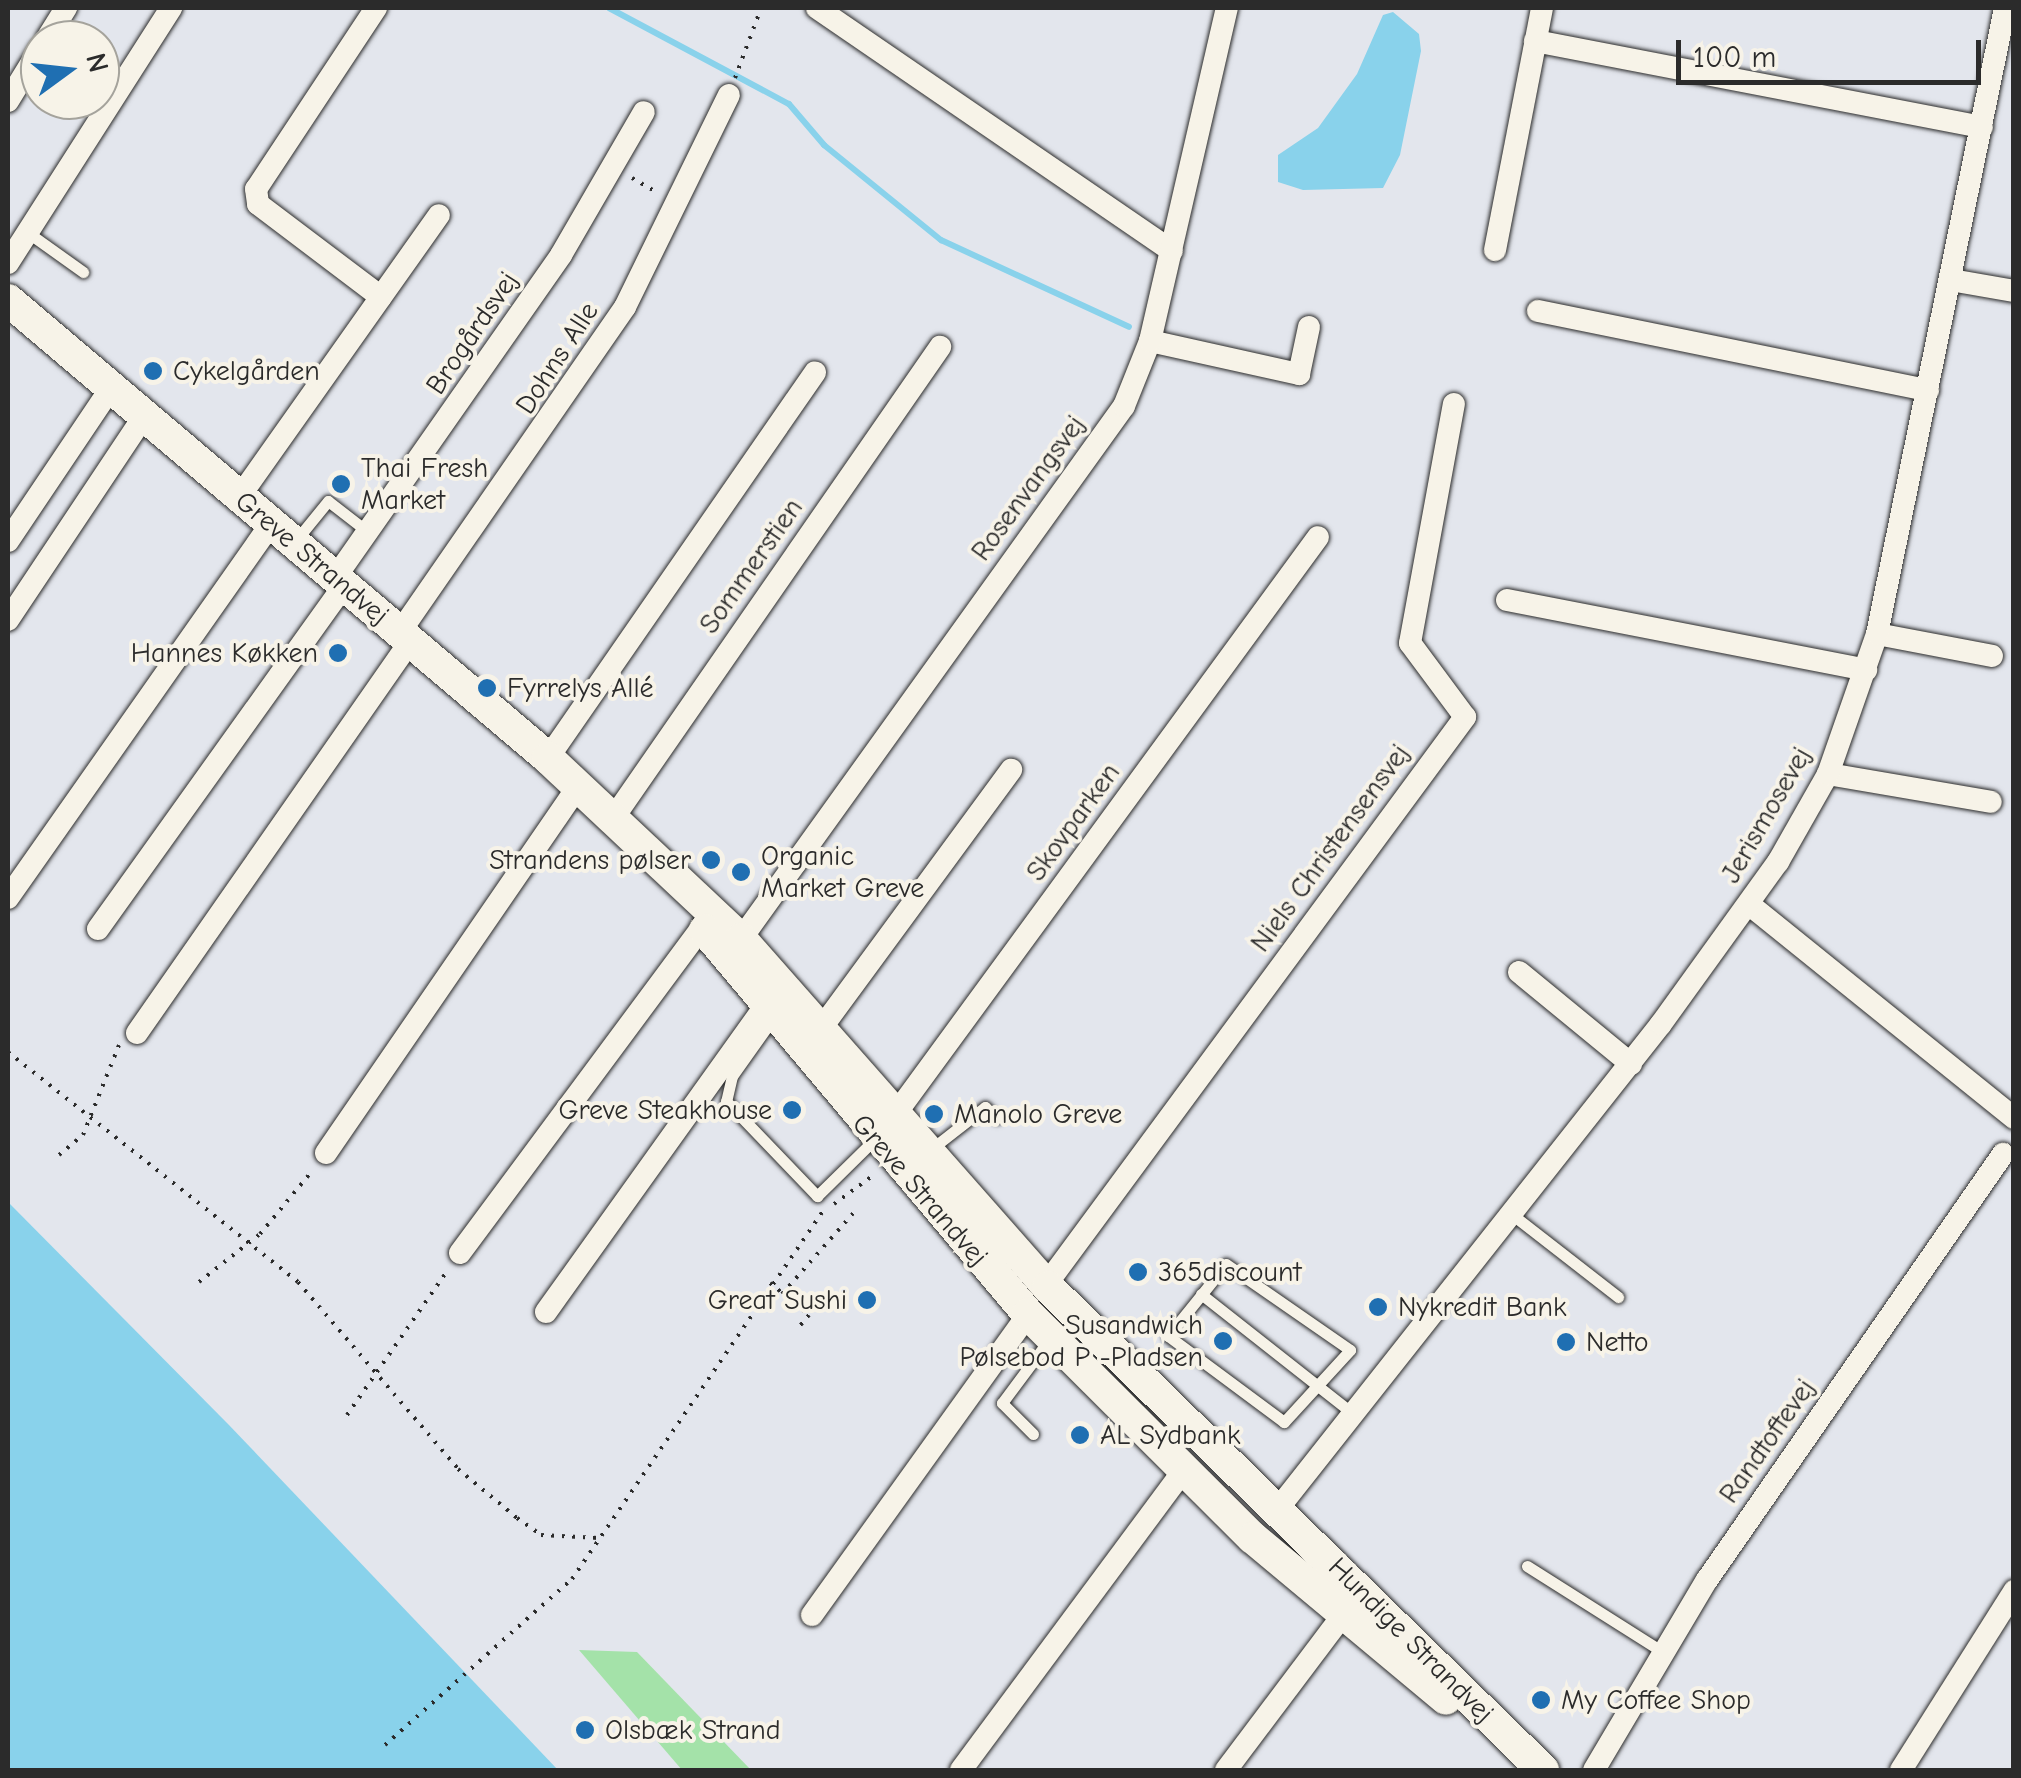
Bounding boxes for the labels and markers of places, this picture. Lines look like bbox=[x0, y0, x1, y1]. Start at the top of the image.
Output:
place label: Cykelgården bbox=[173, 354, 320, 388]
marker: Cykelgården bbox=[142, 360, 164, 382]
place label: Thai Fresh Market bbox=[361, 451, 488, 517]
marker: Thai Fresh Market bbox=[330, 473, 352, 495]
place label: Hannes Køkken bbox=[131, 636, 318, 670]
marker: Hannes Køkken bbox=[327, 642, 349, 664]
place label: Fyrrelys Allé bbox=[507, 671, 654, 705]
marker: Fyrrelys Allé bbox=[476, 677, 498, 699]
place label: Organic Market Greve bbox=[761, 839, 924, 905]
place label: Strandens pølser bbox=[489, 843, 691, 877]
marker: Strandens pølser bbox=[700, 849, 722, 871]
marker: Organic Market Greve bbox=[730, 861, 752, 883]
place label: Greve Steakhouse bbox=[558, 1093, 772, 1127]
place label: Manolo Greve bbox=[954, 1097, 1122, 1131]
marker: Greve Steakhouse bbox=[781, 1099, 803, 1121]
marker: Manolo Greve bbox=[923, 1103, 945, 1125]
place label: 365discount bbox=[1158, 1255, 1301, 1289]
marker: 365discount bbox=[1127, 1261, 1149, 1283]
place label: Great Sushi bbox=[708, 1283, 847, 1317]
marker: Great Sushi bbox=[856, 1289, 878, 1311]
place label: Nykredit Bank bbox=[1398, 1290, 1567, 1324]
marker: Nykredit Bank bbox=[1367, 1296, 1389, 1318]
place label: Susandwich Pølsebod P -Pladsen bbox=[960, 1308, 1203, 1374]
place label: Netto bbox=[1586, 1325, 1648, 1359]
marker: Susandwich Pølsebod P -Pladsen bbox=[1212, 1330, 1234, 1352]
marker: Netto bbox=[1555, 1331, 1577, 1353]
place label: AL Sydbank bbox=[1100, 1418, 1240, 1452]
marker: AL Sydbank bbox=[1069, 1424, 1091, 1446]
place label: My Coffee Shop bbox=[1561, 1683, 1751, 1717]
marker: My Coffee Shop bbox=[1530, 1689, 1552, 1711]
place label: Olsbæk Strand bbox=[605, 1713, 781, 1747]
marker: Olsbæk Strand bbox=[574, 1719, 596, 1741]

